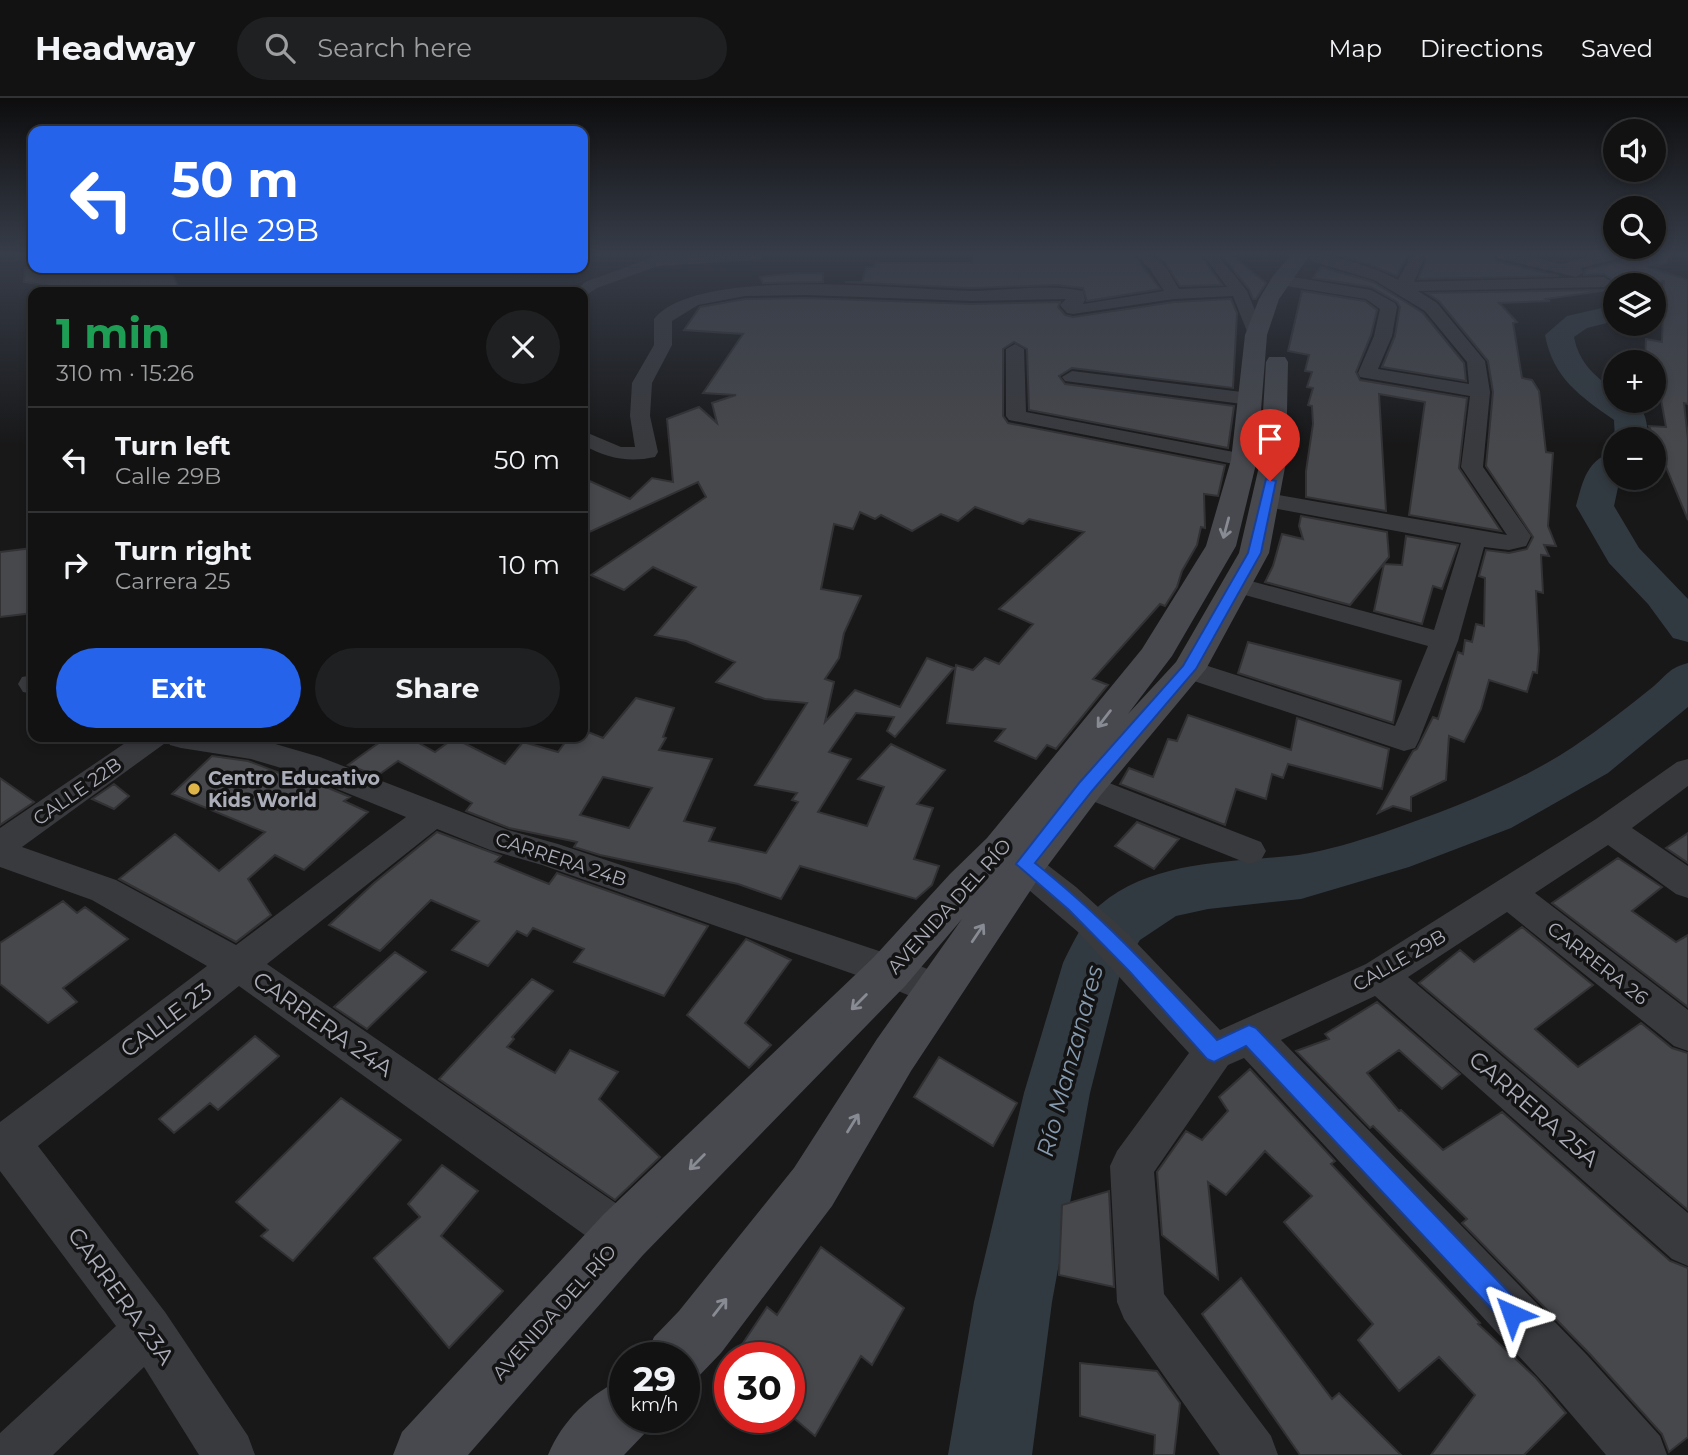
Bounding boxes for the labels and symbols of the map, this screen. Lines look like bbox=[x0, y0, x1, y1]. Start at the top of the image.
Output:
pin bbox=[1240, 409, 1300, 481]
one-way arrow bbox=[1218, 517, 1231, 539]
one-way arrow bbox=[1097, 710, 1112, 728]
street label: CALLE 22B bbox=[29, 753, 126, 830]
place label: Centro Educativo Kids World bbox=[208, 767, 380, 812]
marker: Centro Educativo Kids World bbox=[186, 781, 202, 797]
street label: CARRERA 24B bbox=[492, 827, 629, 892]
street label: AVENIDA DEL RÍO bbox=[883, 834, 1016, 979]
street label: CARRERA 26 bbox=[1543, 917, 1653, 1010]
one-way arrow bbox=[971, 924, 985, 943]
street label: CALLE 29B bbox=[1349, 925, 1450, 996]
water label: Río Manzanares bbox=[1030, 962, 1109, 1160]
street label: CARRERA 24A bbox=[248, 965, 399, 1083]
street label: CALLE 23 bbox=[115, 977, 217, 1063]
one-way arrow bbox=[851, 993, 868, 1010]
street label: CARRERA 25A bbox=[1463, 1045, 1605, 1173]
one-way arrow bbox=[846, 1113, 860, 1133]
one-way arrow bbox=[689, 1153, 706, 1170]
street label: CARRERA 23A bbox=[62, 1222, 180, 1370]
street label: AVENIDA DEL RÍO bbox=[488, 1240, 621, 1385]
position arrow bbox=[1475, 1277, 1549, 1351]
one-way arrow bbox=[712, 1298, 727, 1316]
speed limit sign: 30 bbox=[714, 1342, 805, 1433]

